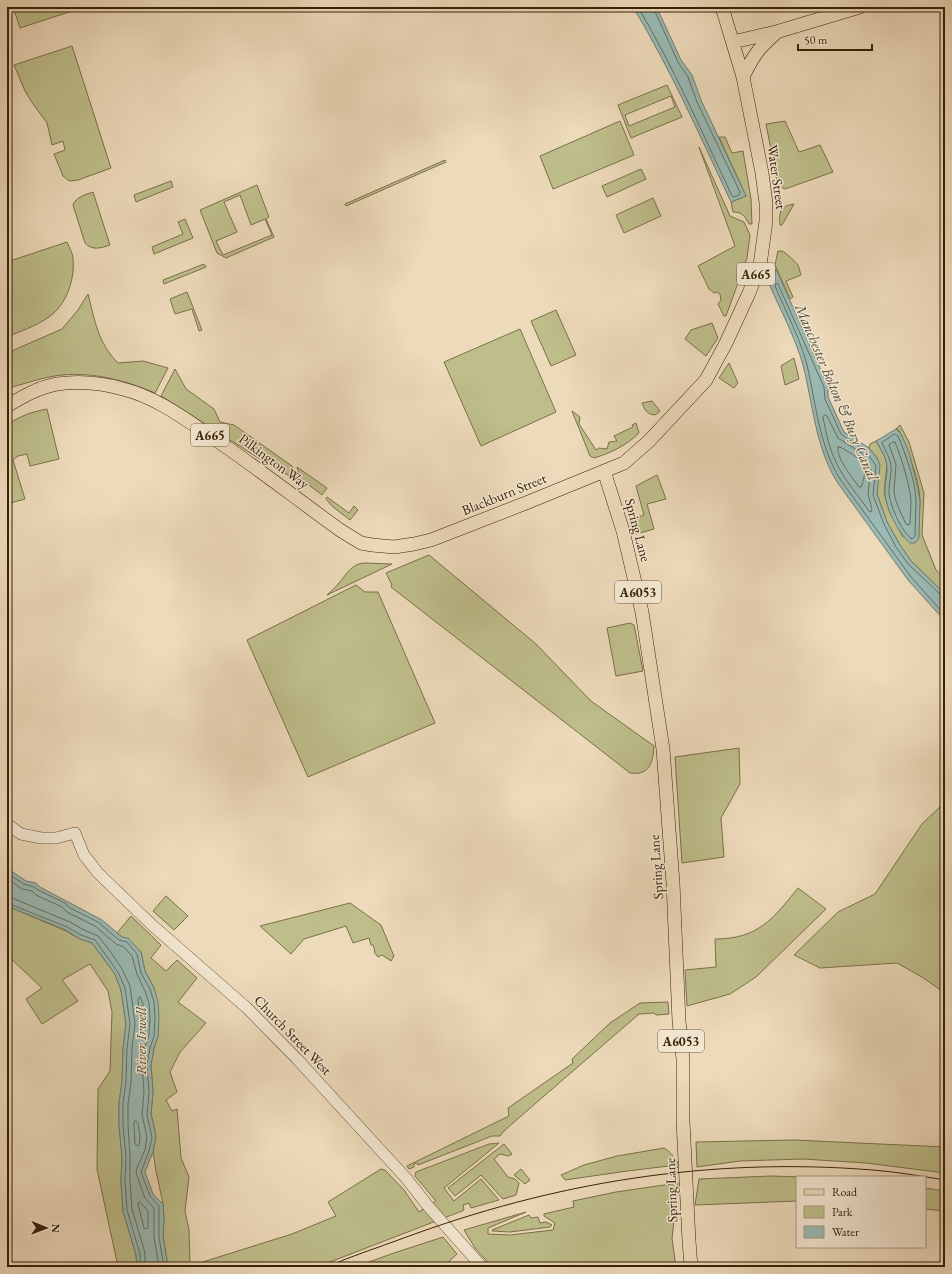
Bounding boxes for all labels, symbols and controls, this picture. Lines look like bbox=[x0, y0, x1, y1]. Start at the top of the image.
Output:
scale bar bbox=[798, 26, 872, 52]
text: 50 m bbox=[804, 32, 828, 48]
street label: Water Street bbox=[764, 144, 791, 211]
road number: A665 bbox=[737, 263, 775, 285]
water label: Manchester Bolton & Bury Canal bbox=[791, 300, 883, 484]
road number: A665 bbox=[191, 424, 229, 446]
street label: Pilkington Way bbox=[235, 429, 313, 493]
street label: Blackburn Street bbox=[459, 469, 549, 519]
street label: Spring Lane bbox=[621, 496, 655, 564]
road number: A6053 bbox=[615, 581, 661, 603]
street label: Spring Lane bbox=[645, 834, 667, 900]
street label: Church Street West bbox=[250, 991, 336, 1079]
water label: River Irwell bbox=[131, 1006, 150, 1075]
road number: A6053 bbox=[658, 1030, 704, 1052]
street label: Spring Lane bbox=[661, 1157, 681, 1223]
legend bbox=[796, 1176, 926, 1248]
text: Road bbox=[832, 1184, 858, 1200]
text: Park bbox=[832, 1204, 853, 1220]
north arrow bbox=[26, 1208, 66, 1248]
text: N bbox=[49, 1224, 63, 1233]
text: Water bbox=[832, 1224, 859, 1240]

